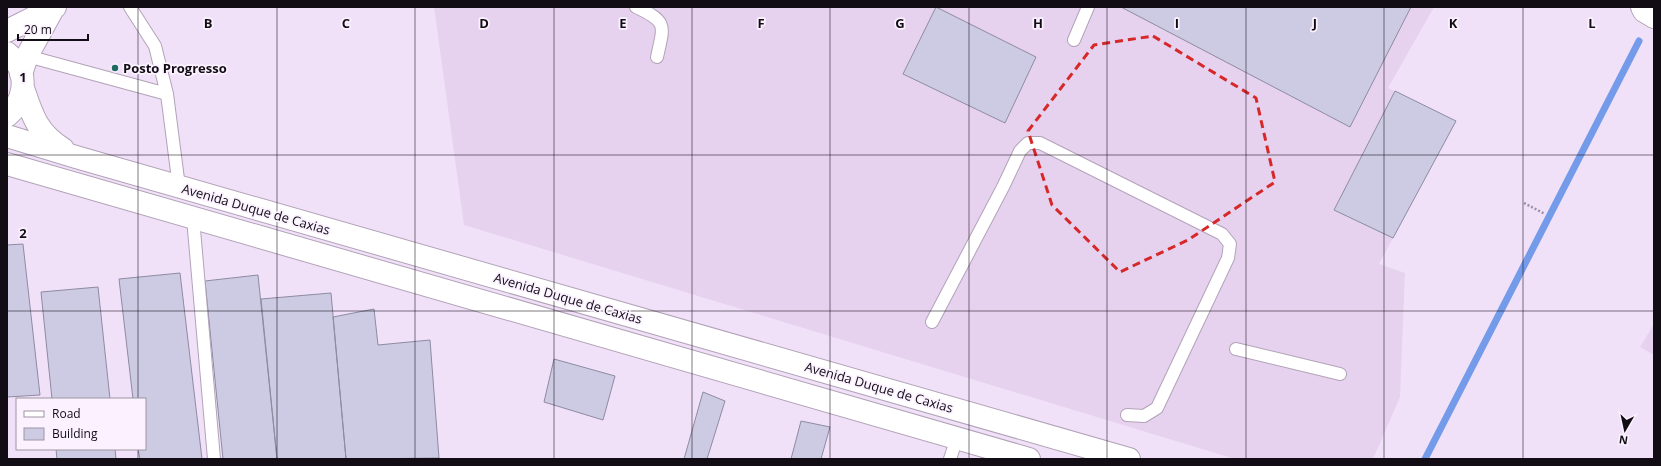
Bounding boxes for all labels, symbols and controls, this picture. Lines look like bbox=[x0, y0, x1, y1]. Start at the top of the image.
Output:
text: B bbox=[204, 14, 213, 32]
text: C bbox=[342, 14, 350, 32]
text: D bbox=[479, 14, 489, 32]
text: E bbox=[619, 14, 627, 32]
text: F bbox=[757, 14, 765, 32]
text: G bbox=[895, 14, 905, 32]
text: H bbox=[1033, 14, 1043, 32]
text: I bbox=[1175, 14, 1179, 32]
text: J bbox=[1312, 14, 1317, 32]
text: K bbox=[1449, 14, 1458, 32]
text: L bbox=[1588, 14, 1596, 32]
scale bar bbox=[18, 16, 88, 42]
text: 20 m bbox=[24, 21, 52, 38]
place label: Posto Progresso bbox=[123, 59, 227, 77]
marker: Posto Progresso bbox=[110, 63, 120, 73]
text: 1 bbox=[19, 68, 27, 86]
street label: Avenida Duque de Caxias bbox=[180, 179, 332, 239]
text: 2 bbox=[19, 224, 27, 242]
street label: Avenida Duque de Caxias bbox=[492, 268, 644, 328]
street label: Avenida Duque de Caxias bbox=[803, 357, 955, 417]
legend bbox=[16, 398, 146, 450]
text: Road bbox=[52, 405, 81, 422]
north arrow bbox=[1605, 410, 1645, 450]
text: Building bbox=[52, 425, 98, 442]
text: N bbox=[1618, 432, 1629, 448]

